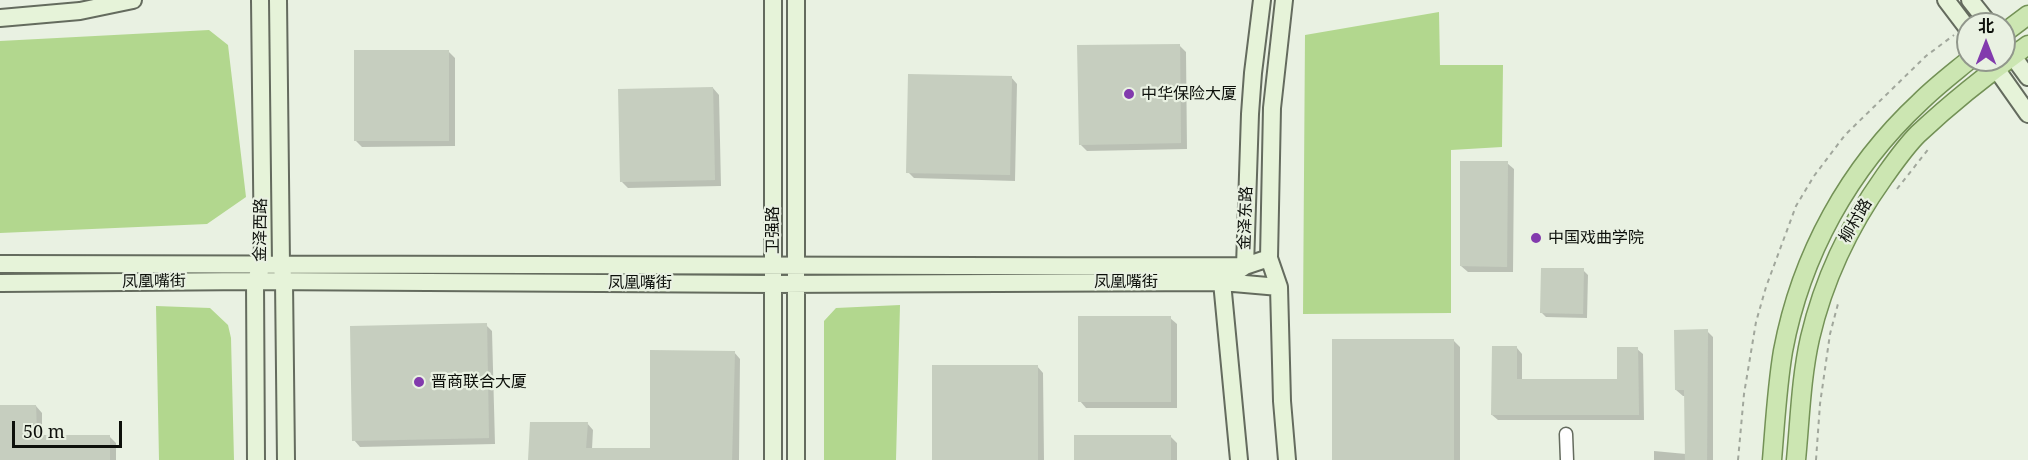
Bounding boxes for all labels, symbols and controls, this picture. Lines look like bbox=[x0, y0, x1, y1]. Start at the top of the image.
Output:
north arrow bbox=[1956, 12, 2016, 72]
text: 北 bbox=[1978, 15, 1994, 37]
place label: 中华保险大厦 bbox=[1141, 84, 1237, 104]
marker: 中华保险大厦 bbox=[1122, 87, 1136, 101]
street label: 金泽东路 bbox=[1235, 186, 1257, 250]
street label: 柳村路 bbox=[1836, 195, 1876, 247]
street label: 金泽西路 bbox=[251, 198, 271, 262]
street label: 卫强路 bbox=[763, 206, 783, 254]
place label: 中国戏曲学院 bbox=[1548, 228, 1644, 248]
marker: 中国戏曲学院 bbox=[1529, 231, 1543, 245]
street label: 凤凰嘴街 bbox=[122, 272, 186, 292]
street label: 凤凰嘴街 bbox=[1094, 272, 1158, 292]
street label: 凤凰嘴街 bbox=[608, 273, 672, 293]
place label: 晋商联合大厦 bbox=[431, 372, 527, 392]
marker: 晋商联合大厦 bbox=[412, 375, 426, 389]
scale bar bbox=[15, 409, 124, 447]
text: 50 m bbox=[23, 419, 65, 443]

